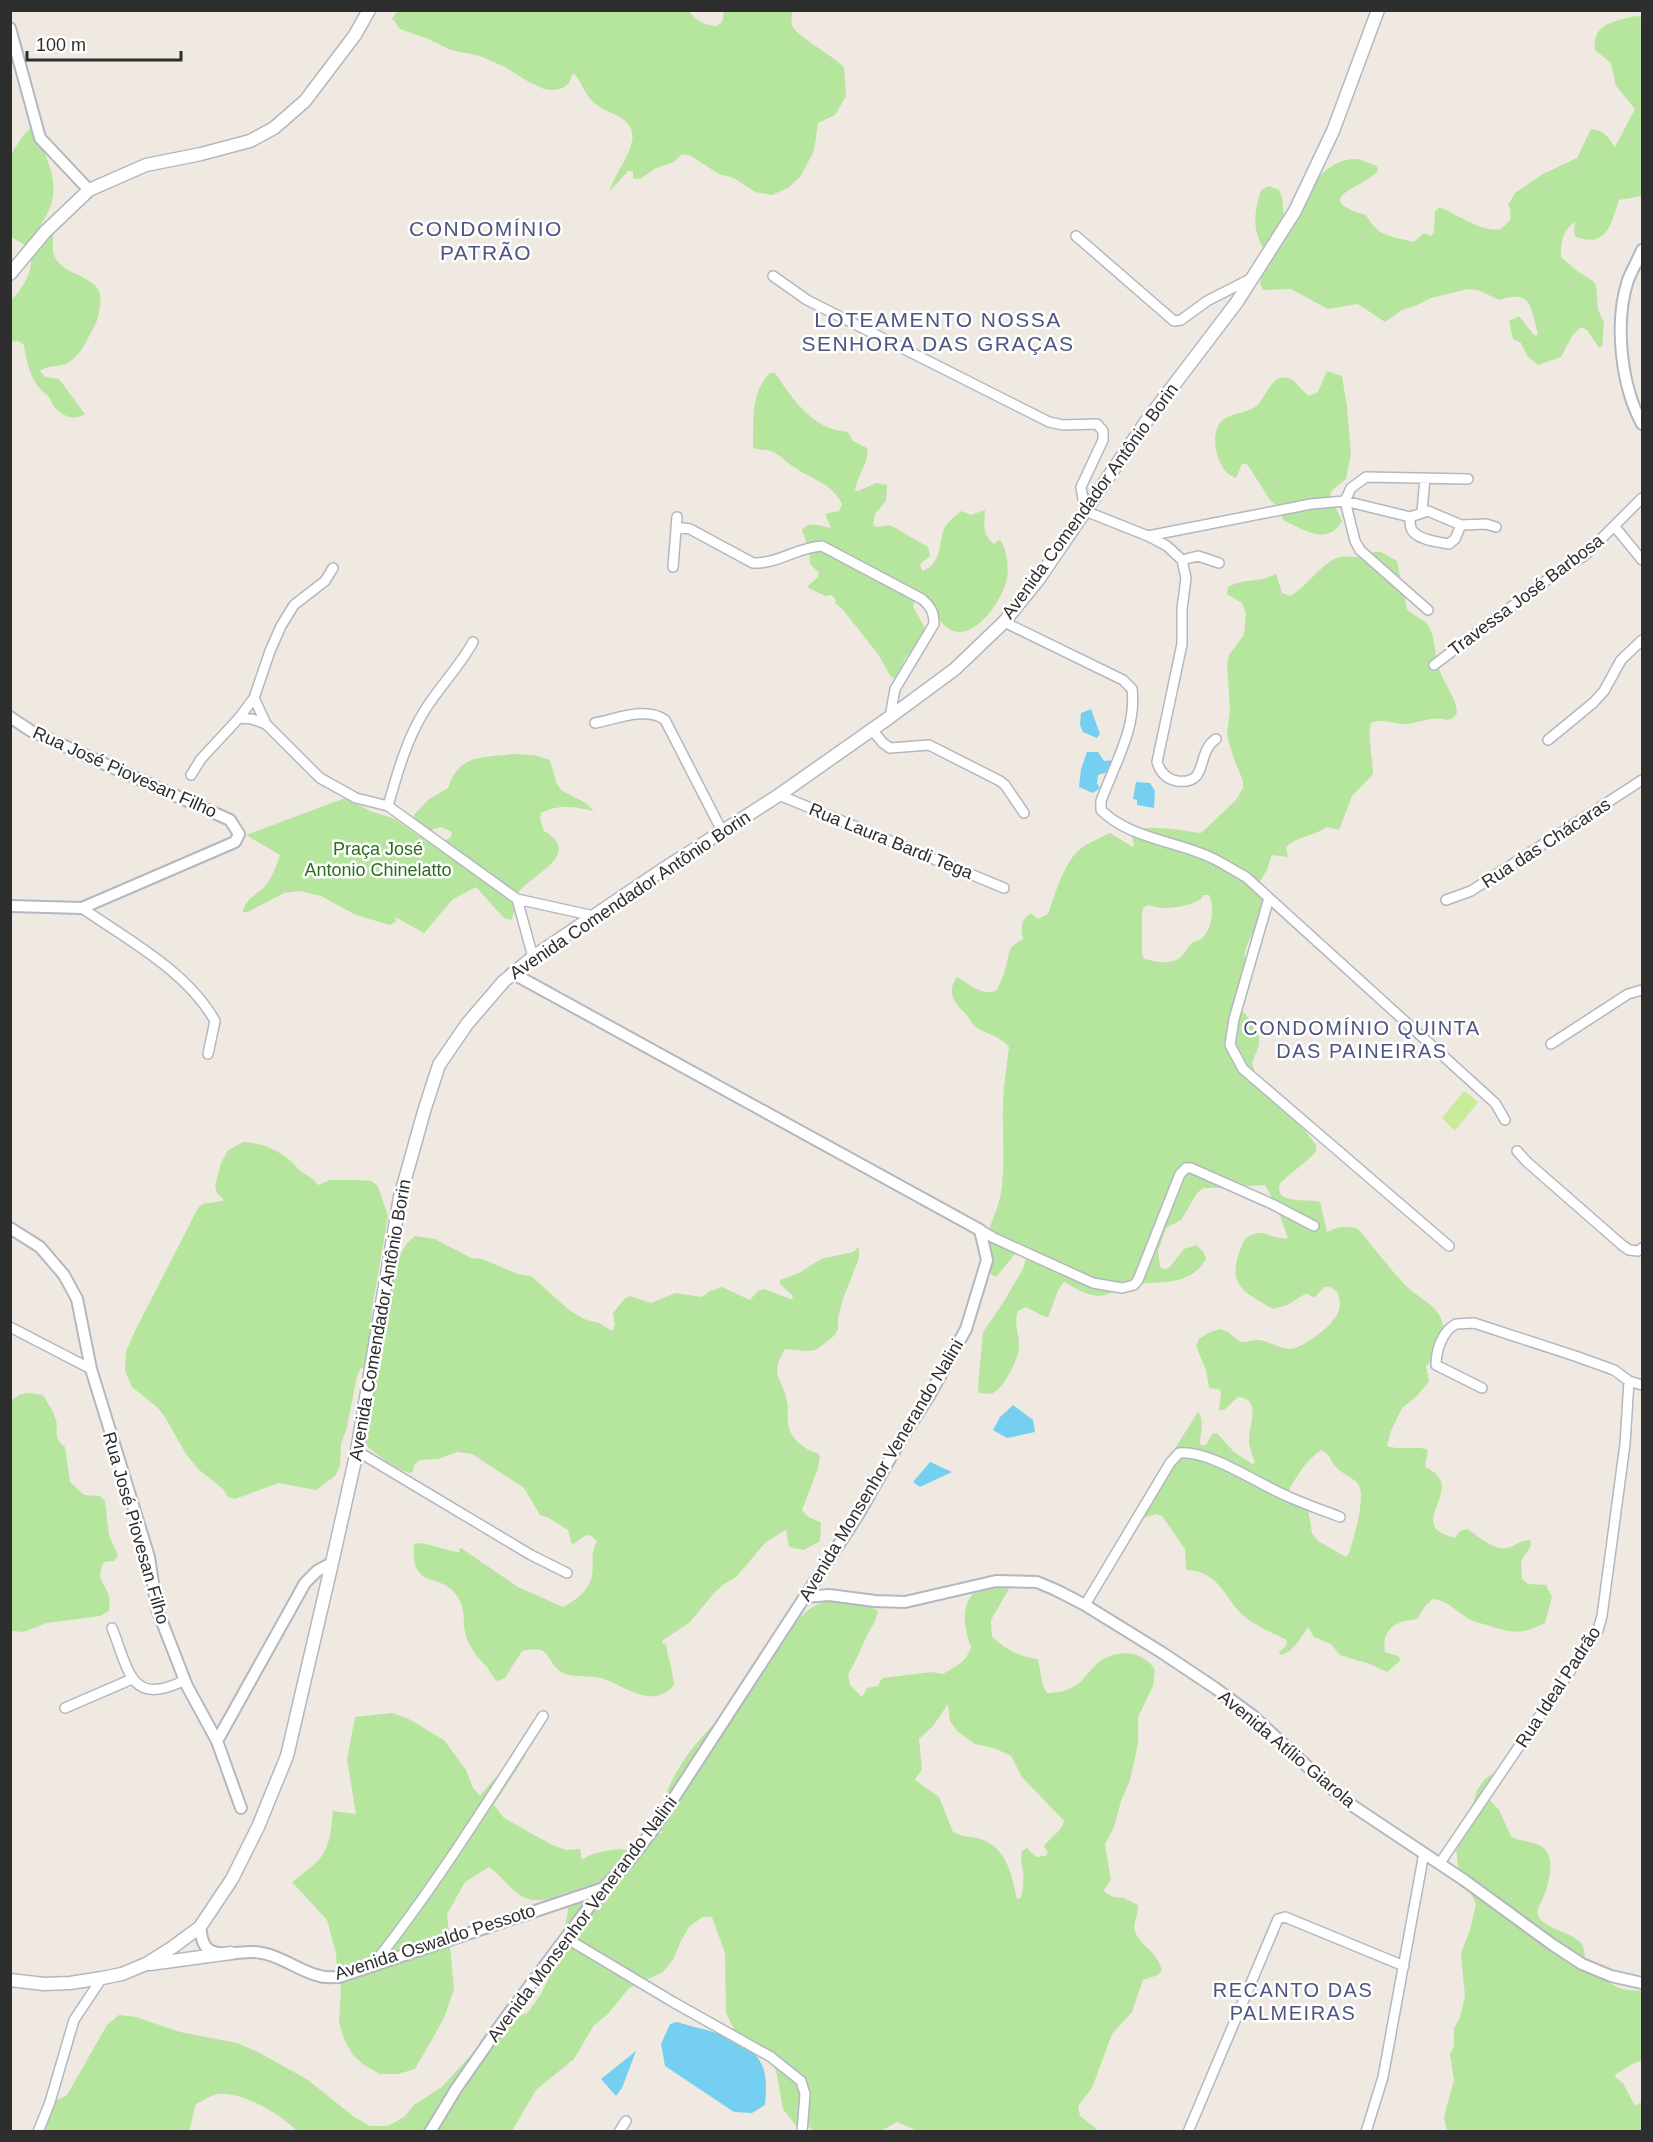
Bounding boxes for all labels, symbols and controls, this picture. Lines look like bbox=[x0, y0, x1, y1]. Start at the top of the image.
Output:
scale bar bbox=[27, 24, 182, 62]
text: 100 m bbox=[36, 35, 86, 55]
district label: CONDOMÍNIO PATRÃO bbox=[409, 217, 563, 264]
district label: LOTEAMENTO NOSSA SENHORA DAS GRAÇAS bbox=[801, 308, 1075, 355]
street label: Avenida Comendador Antônio Borin bbox=[998, 379, 1182, 623]
street label: Travessa José Barbosa bbox=[1445, 530, 1608, 660]
street label: Rua José Piovesan Filho bbox=[30, 722, 220, 822]
street label: Rua das Chácaras bbox=[1478, 794, 1614, 892]
street label: Rua Laura Bardi Tega bbox=[806, 799, 977, 883]
street label: Avenida Comendador Antônio Borin bbox=[506, 807, 754, 983]
park label: Praça José Antonio Chinelatto bbox=[304, 839, 452, 880]
district label: CONDOMÍNIO QUINTA DAS PAINEIRAS bbox=[1243, 1017, 1481, 1062]
street label: Avenida Comendador Antônio Borin bbox=[345, 1177, 415, 1463]
street label: Avenida Monsenhor Venerando Nalini bbox=[795, 1335, 967, 1605]
street label: Rua José Piovesan Filho bbox=[99, 1430, 173, 1626]
street label: Rua Ideal Padrão bbox=[1511, 1623, 1605, 1751]
street label: Avenida Atílio Giarola bbox=[1215, 1686, 1360, 1813]
street label: Avenida Monsenhor Venerando Nalini bbox=[483, 1792, 681, 2046]
street label: Avenida Oswaldo Pessoto bbox=[332, 1900, 538, 1984]
district label: RECANTO DAS PALMEIRAS bbox=[1213, 1979, 1373, 2024]

